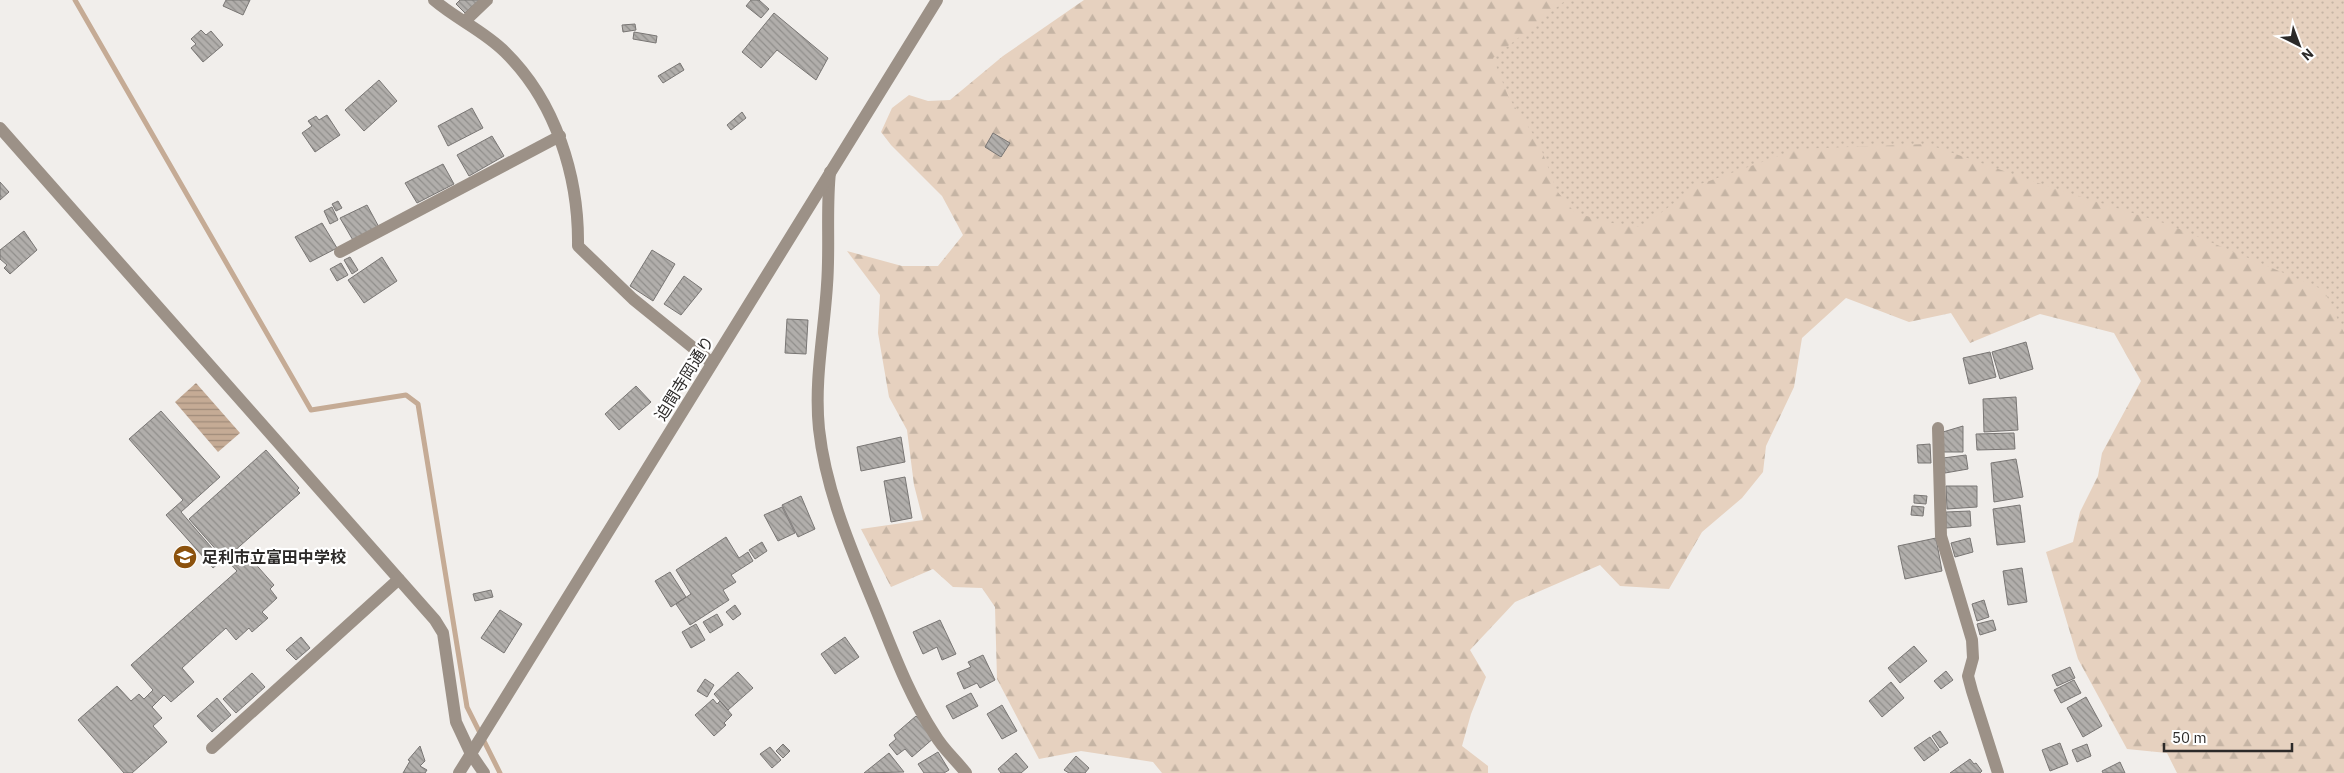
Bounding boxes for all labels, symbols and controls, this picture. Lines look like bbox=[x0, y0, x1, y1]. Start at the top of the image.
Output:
north arrow bbox=[2274, 20, 2324, 70]
text: N bbox=[2298, 45, 2317, 65]
street label: 迫間寺岡通り bbox=[650, 332, 718, 424]
school or university icon: 足利市立富田中学校 bbox=[172, 544, 198, 570]
place label: 足利市立富田中学校 bbox=[202, 547, 346, 567]
scale bar bbox=[2164, 720, 2292, 752]
text: 50 m bbox=[2172, 728, 2207, 747]

